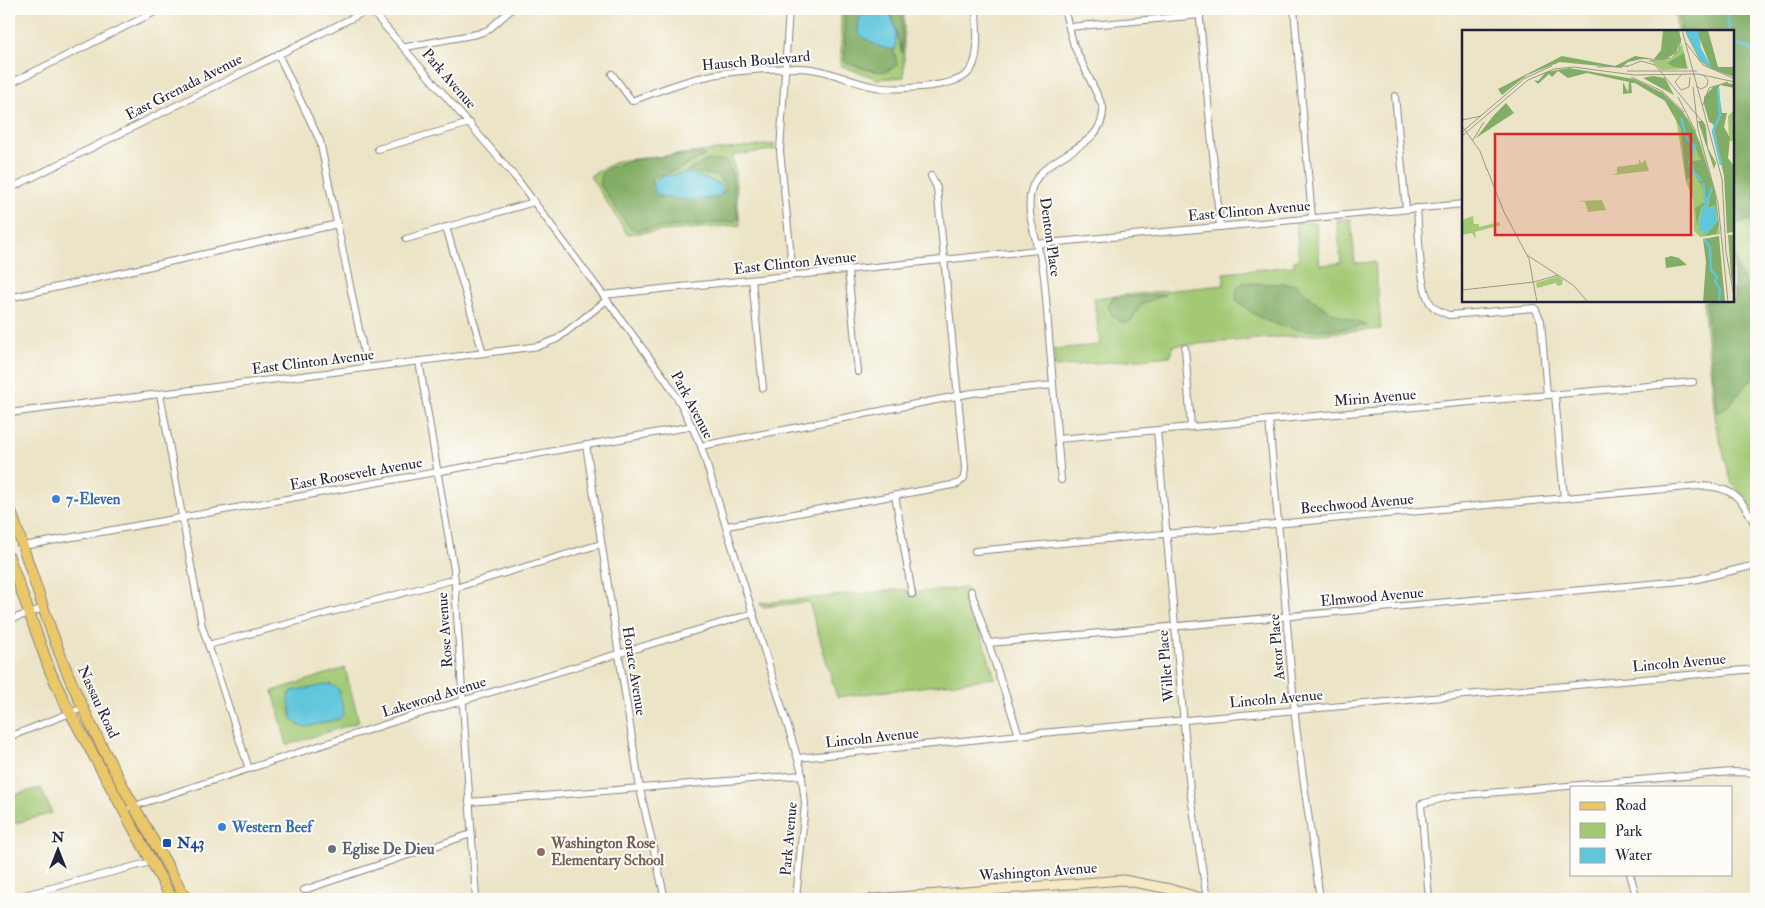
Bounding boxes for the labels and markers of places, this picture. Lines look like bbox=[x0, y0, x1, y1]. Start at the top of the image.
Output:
place label: 7-Eleven bbox=[66, 490, 121, 509]
marker: 7-Eleven bbox=[50, 493, 62, 505]
place label: Western Beef bbox=[231, 818, 315, 837]
marker: Western Beef bbox=[216, 821, 228, 833]
place label: N43 bbox=[176, 834, 205, 853]
place label: Washington Rose Elementary School bbox=[550, 834, 664, 871]
marker: N43 bbox=[161, 837, 173, 849]
place label: Eglise De Dieu bbox=[342, 840, 435, 860]
marker: Eglise De Dieu bbox=[326, 843, 338, 855]
marker: Washington Rose Elementary School bbox=[535, 846, 547, 858]

